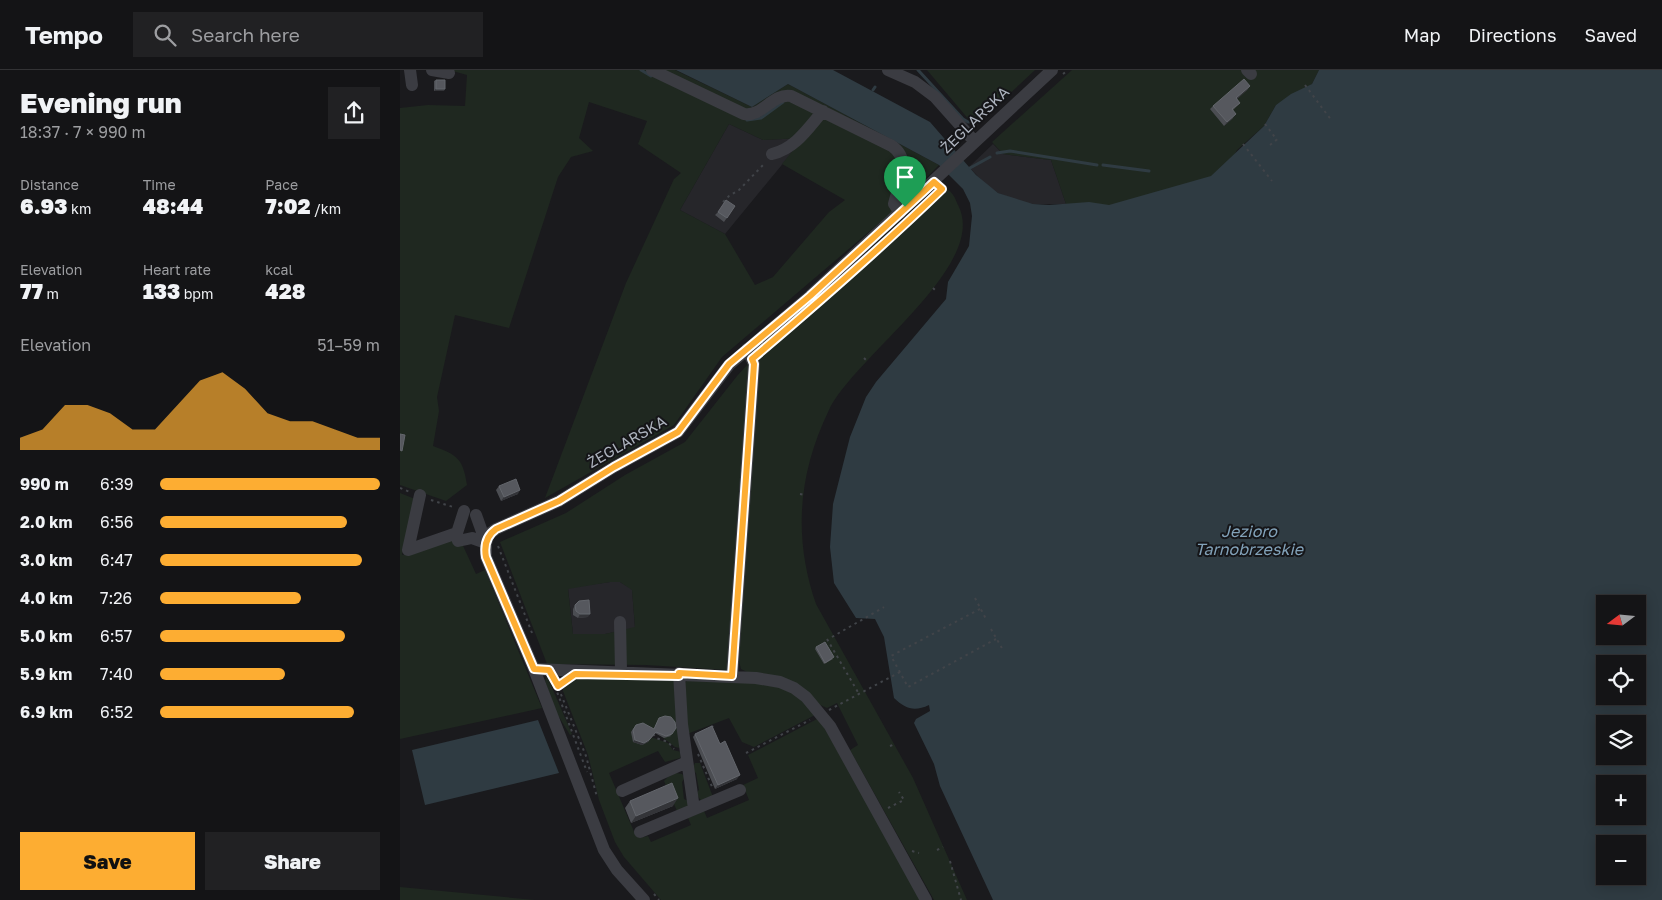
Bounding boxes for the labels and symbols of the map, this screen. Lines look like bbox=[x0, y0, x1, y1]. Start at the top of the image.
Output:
street label: ŻEGLARSKA bbox=[936, 82, 1012, 156]
pin bbox=[884, 156, 926, 207]
street label: ŻEGLARSKA bbox=[584, 411, 669, 471]
water label: Jezioro Tarnobrzeskie bbox=[1195, 521, 1305, 559]
north arrow bbox=[1596, 595, 1646, 645]

